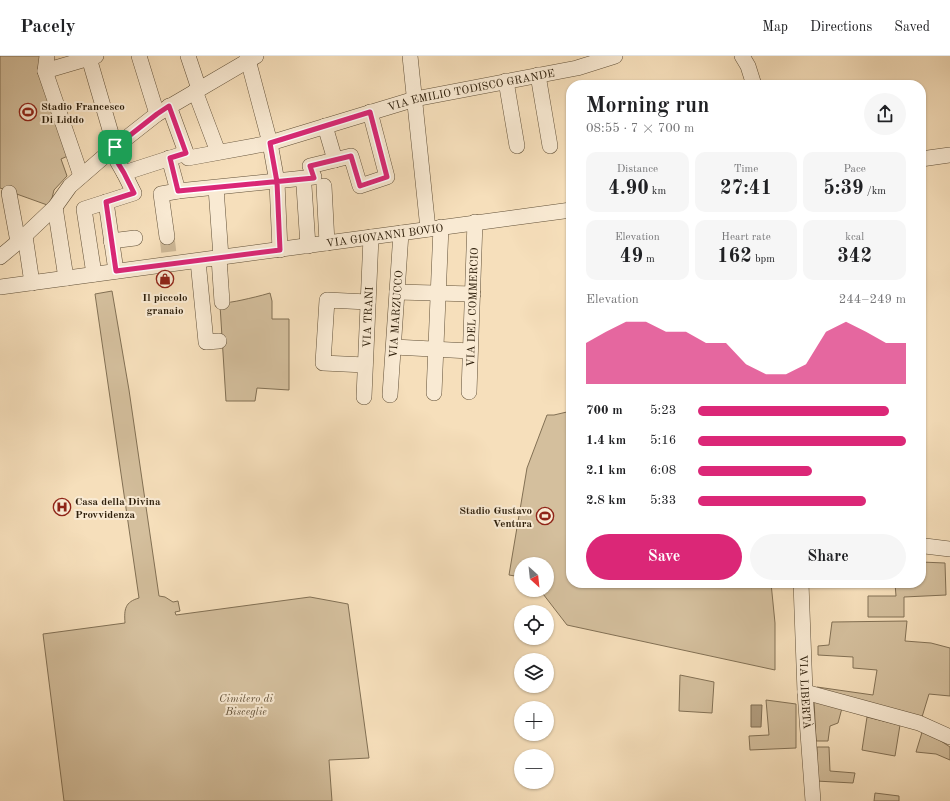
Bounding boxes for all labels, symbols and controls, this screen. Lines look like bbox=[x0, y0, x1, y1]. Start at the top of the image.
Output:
text: Pacely bbox=[20, 18, 76, 37]
text: Map bbox=[762, 20, 788, 34]
text: Directions bbox=[810, 20, 872, 34]
text: Saved bbox=[894, 20, 930, 34]
street label: VIA EMILIO TODISCO GRANDE bbox=[387, 68, 556, 114]
button: share bbox=[864, 93, 906, 135]
text: Morning run bbox=[586, 95, 709, 117]
sports icon: Stadio Francesco Di Liddo bbox=[18, 102, 38, 122]
place label: Stadio Francesco Di Liddo bbox=[41, 102, 125, 126]
text: 08:55 · 7 × 700 m bbox=[586, 122, 694, 135]
pin bbox=[98, 130, 132, 164]
icon: arrive bbox=[104, 136, 126, 158]
text: Distance bbox=[617, 164, 658, 175]
text: Time bbox=[734, 164, 758, 175]
text: Pace bbox=[844, 164, 866, 175]
text: 4.90 bbox=[608, 179, 649, 199]
text: 27:41 bbox=[720, 179, 772, 199]
text: 5:39 bbox=[823, 179, 864, 199]
text: km bbox=[649, 186, 666, 197]
text: /km bbox=[864, 186, 886, 197]
street label: VIA GIOVANNI BOVIO bbox=[325, 223, 444, 250]
text: Elevation bbox=[615, 232, 660, 243]
text: Heart rate bbox=[721, 232, 771, 243]
text: kcal bbox=[845, 232, 864, 243]
street label: VIA DEL COMMERCIO bbox=[466, 247, 481, 367]
text: 49 bbox=[620, 247, 643, 267]
text: 162 bbox=[717, 247, 752, 267]
text: 342 bbox=[837, 247, 872, 267]
text: m bbox=[643, 254, 655, 265]
text: bpm bbox=[752, 254, 775, 265]
shop icon: Il piccolo granaio bbox=[155, 269, 175, 289]
street label: VIA MARZUCCO bbox=[389, 270, 405, 358]
street label: VIA TRANI bbox=[362, 286, 376, 348]
place label: Il piccolo granaio bbox=[142, 293, 188, 317]
text: Elevation bbox=[586, 293, 639, 306]
text: 244–249 m bbox=[839, 293, 906, 306]
text: 700 m bbox=[586, 404, 623, 417]
text: 5:23 bbox=[650, 404, 676, 417]
text: 1.4 km bbox=[586, 434, 626, 447]
text: 5:16 bbox=[650, 434, 676, 447]
text: 2.1 km bbox=[586, 464, 626, 477]
text: 6:08 bbox=[650, 464, 676, 477]
text: 2.8 km bbox=[586, 494, 626, 507]
text: 5:33 bbox=[650, 494, 676, 507]
hospital icon: Casa della Divina Provvidenza bbox=[52, 497, 72, 517]
place label: Casa della Divina Provvidenza bbox=[75, 497, 161, 521]
place label: Stadio Gustavo Ventura bbox=[459, 506, 532, 530]
sports icon: Stadio Gustavo Ventura bbox=[535, 506, 555, 526]
button: Save bbox=[586, 534, 742, 580]
button: Share bbox=[750, 534, 906, 580]
north arrow bbox=[514, 557, 554, 597]
map controls bbox=[514, 557, 554, 789]
button: locate bbox=[514, 605, 554, 645]
button: layers bbox=[514, 653, 554, 693]
street label: VIA LIBERTÀ bbox=[797, 655, 814, 730]
park label: Cimitero di Bisceglie bbox=[219, 694, 273, 718]
button: + bbox=[514, 701, 554, 741]
button: − bbox=[514, 749, 554, 789]

